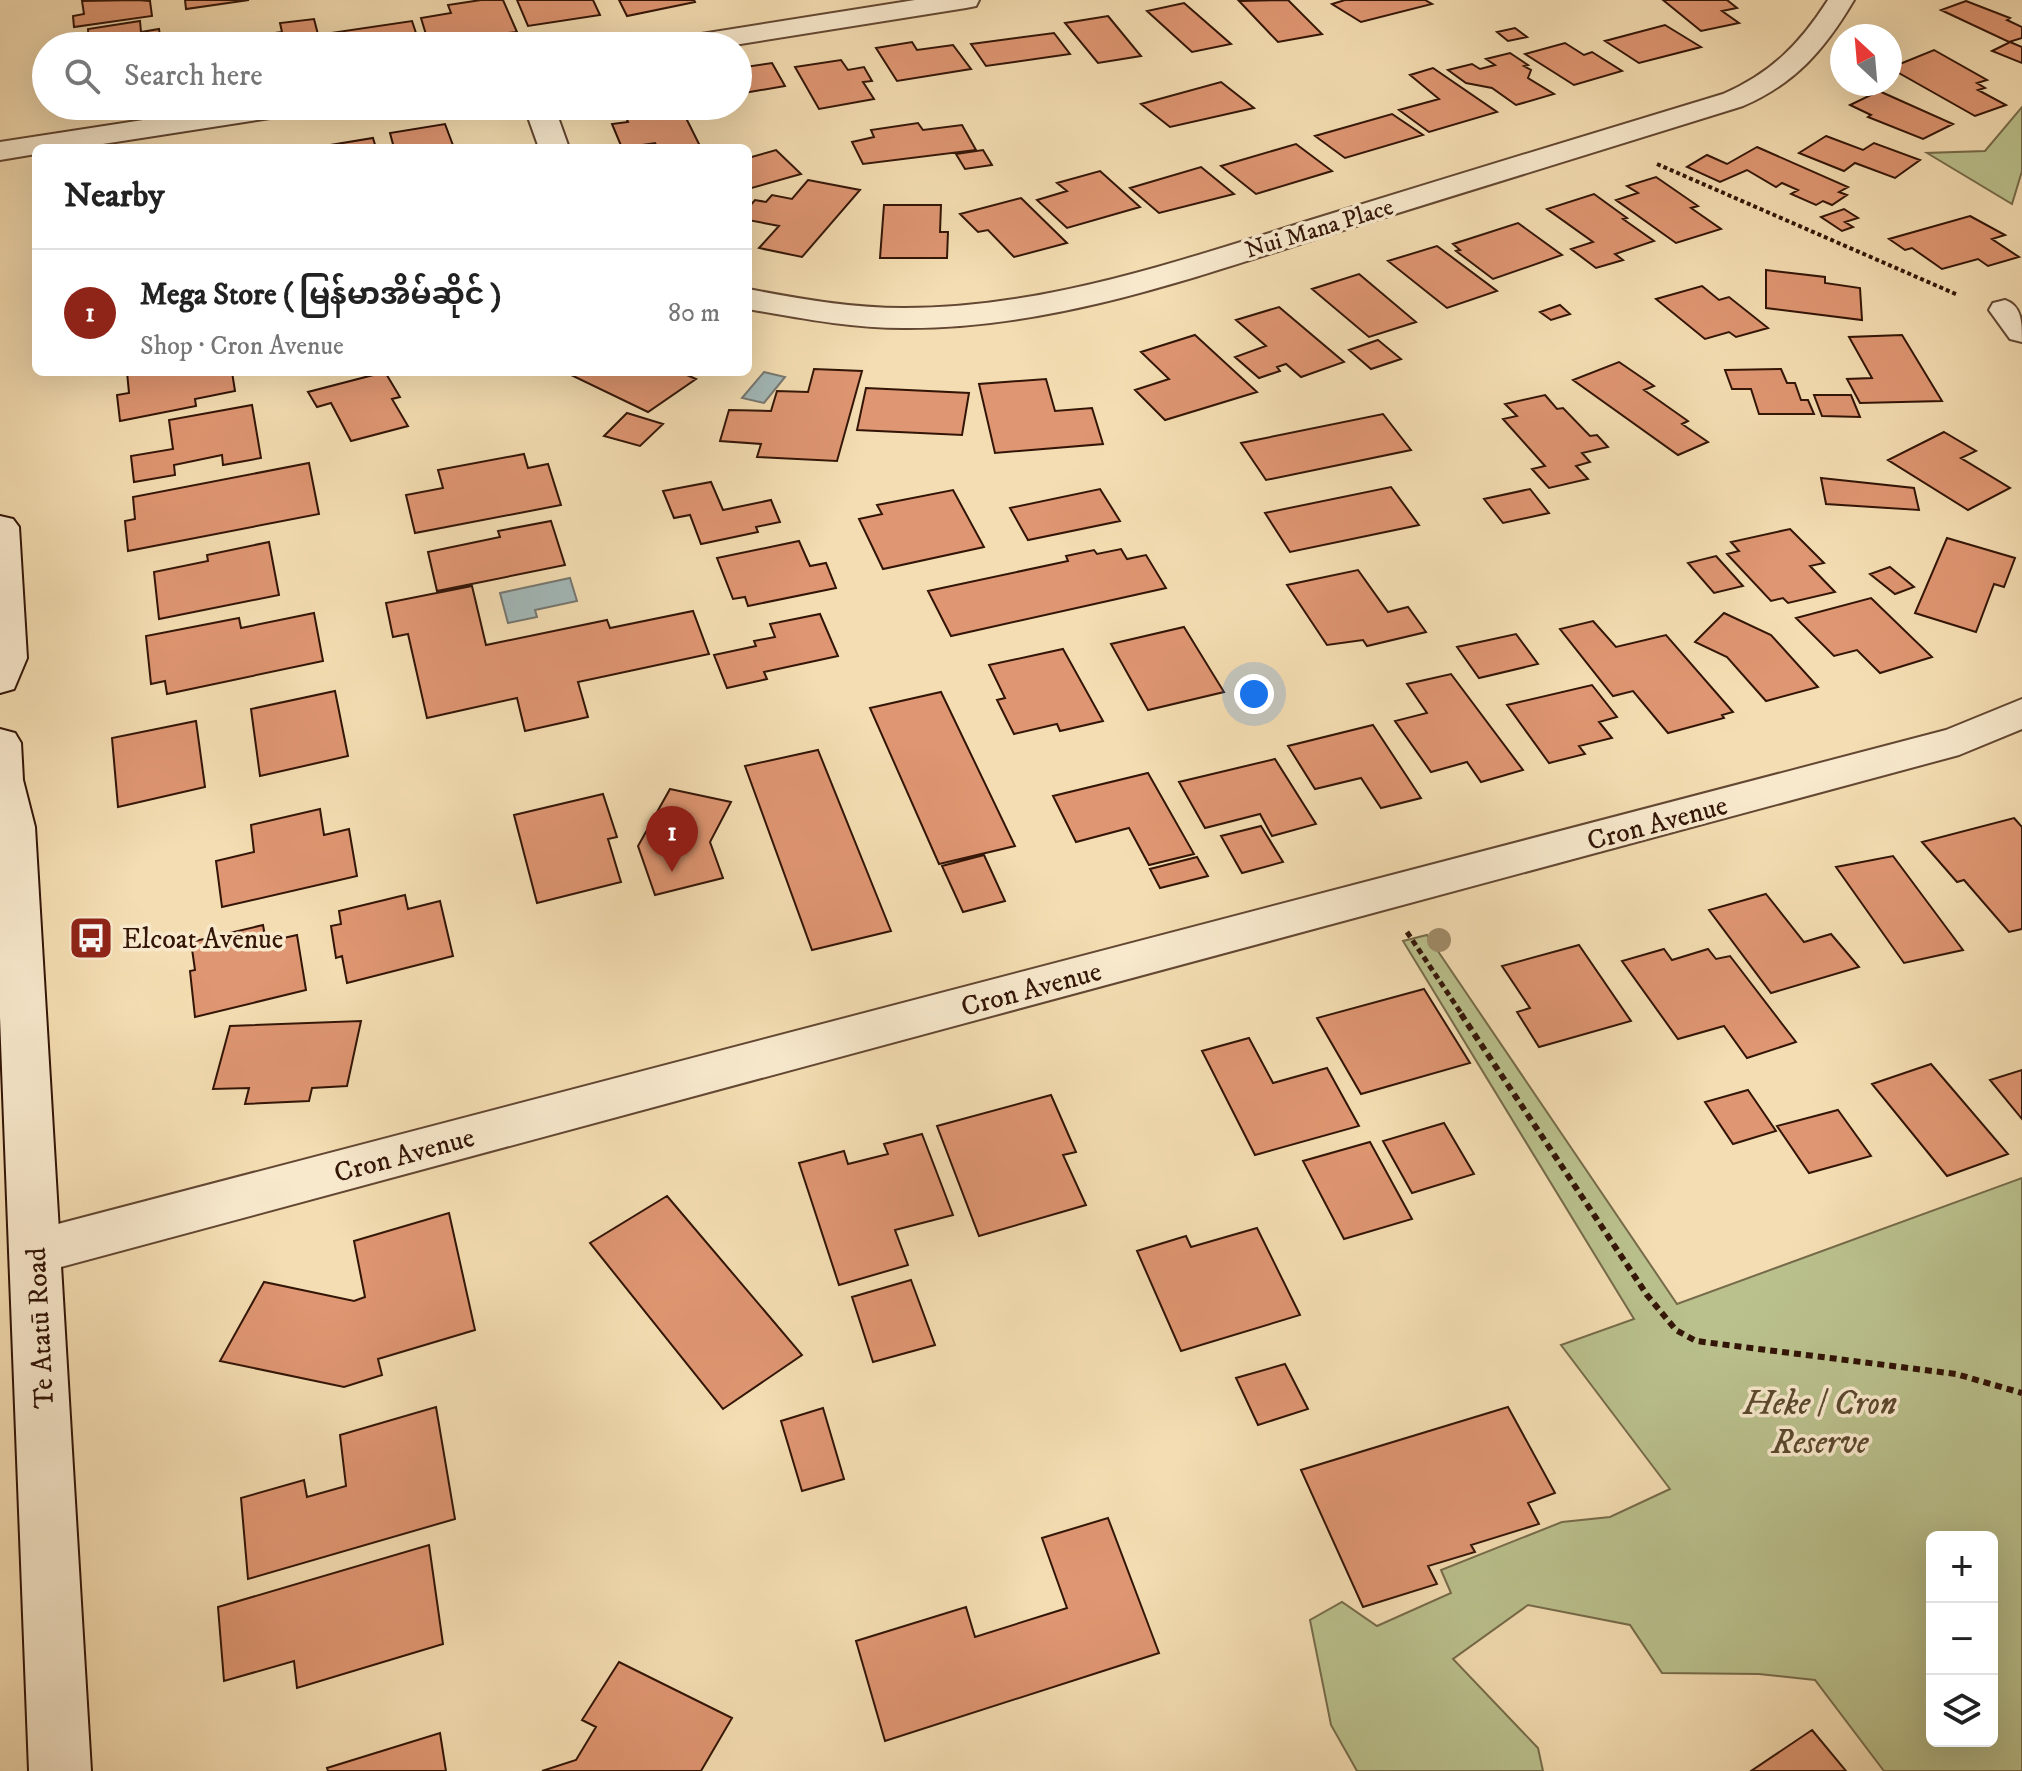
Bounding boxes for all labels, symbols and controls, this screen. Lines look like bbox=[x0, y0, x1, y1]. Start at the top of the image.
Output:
north arrow bbox=[1830, 24, 1902, 96]
search box bbox=[32, 32, 752, 120]
icon: search bbox=[60, 54, 104, 98]
text: Search here bbox=[124, 58, 263, 95]
text: Nearby bbox=[64, 175, 165, 217]
street label: Nui Mana Place bbox=[1241, 192, 1397, 266]
text: Mega Store ( မြန်မာအိမ်ဆိုင် ) bbox=[140, 277, 501, 314]
text: 1 bbox=[85, 297, 95, 330]
text: 80 m bbox=[668, 297, 720, 330]
text: Shop · Cron Avenue bbox=[140, 330, 344, 363]
your location bbox=[1234, 674, 1274, 714]
street label: Cron Avenue bbox=[1583, 788, 1731, 859]
pin: 1 bbox=[646, 806, 698, 872]
bus stop icon: Elcoat Avenue bbox=[67, 914, 115, 962]
place label: Elcoat Avenue bbox=[122, 922, 283, 957]
street label: Cron Avenue bbox=[957, 954, 1105, 1025]
street label: Cron Avenue bbox=[330, 1120, 478, 1191]
street label: Te Atatū Road bbox=[19, 1247, 62, 1409]
park label: Heke / Cron Reserve bbox=[1742, 1383, 1897, 1464]
map controls bbox=[1926, 1531, 1998, 1747]
button: + bbox=[1926, 1531, 1998, 1603]
button: − bbox=[1926, 1603, 1998, 1675]
button: layers bbox=[1926, 1675, 1998, 1747]

